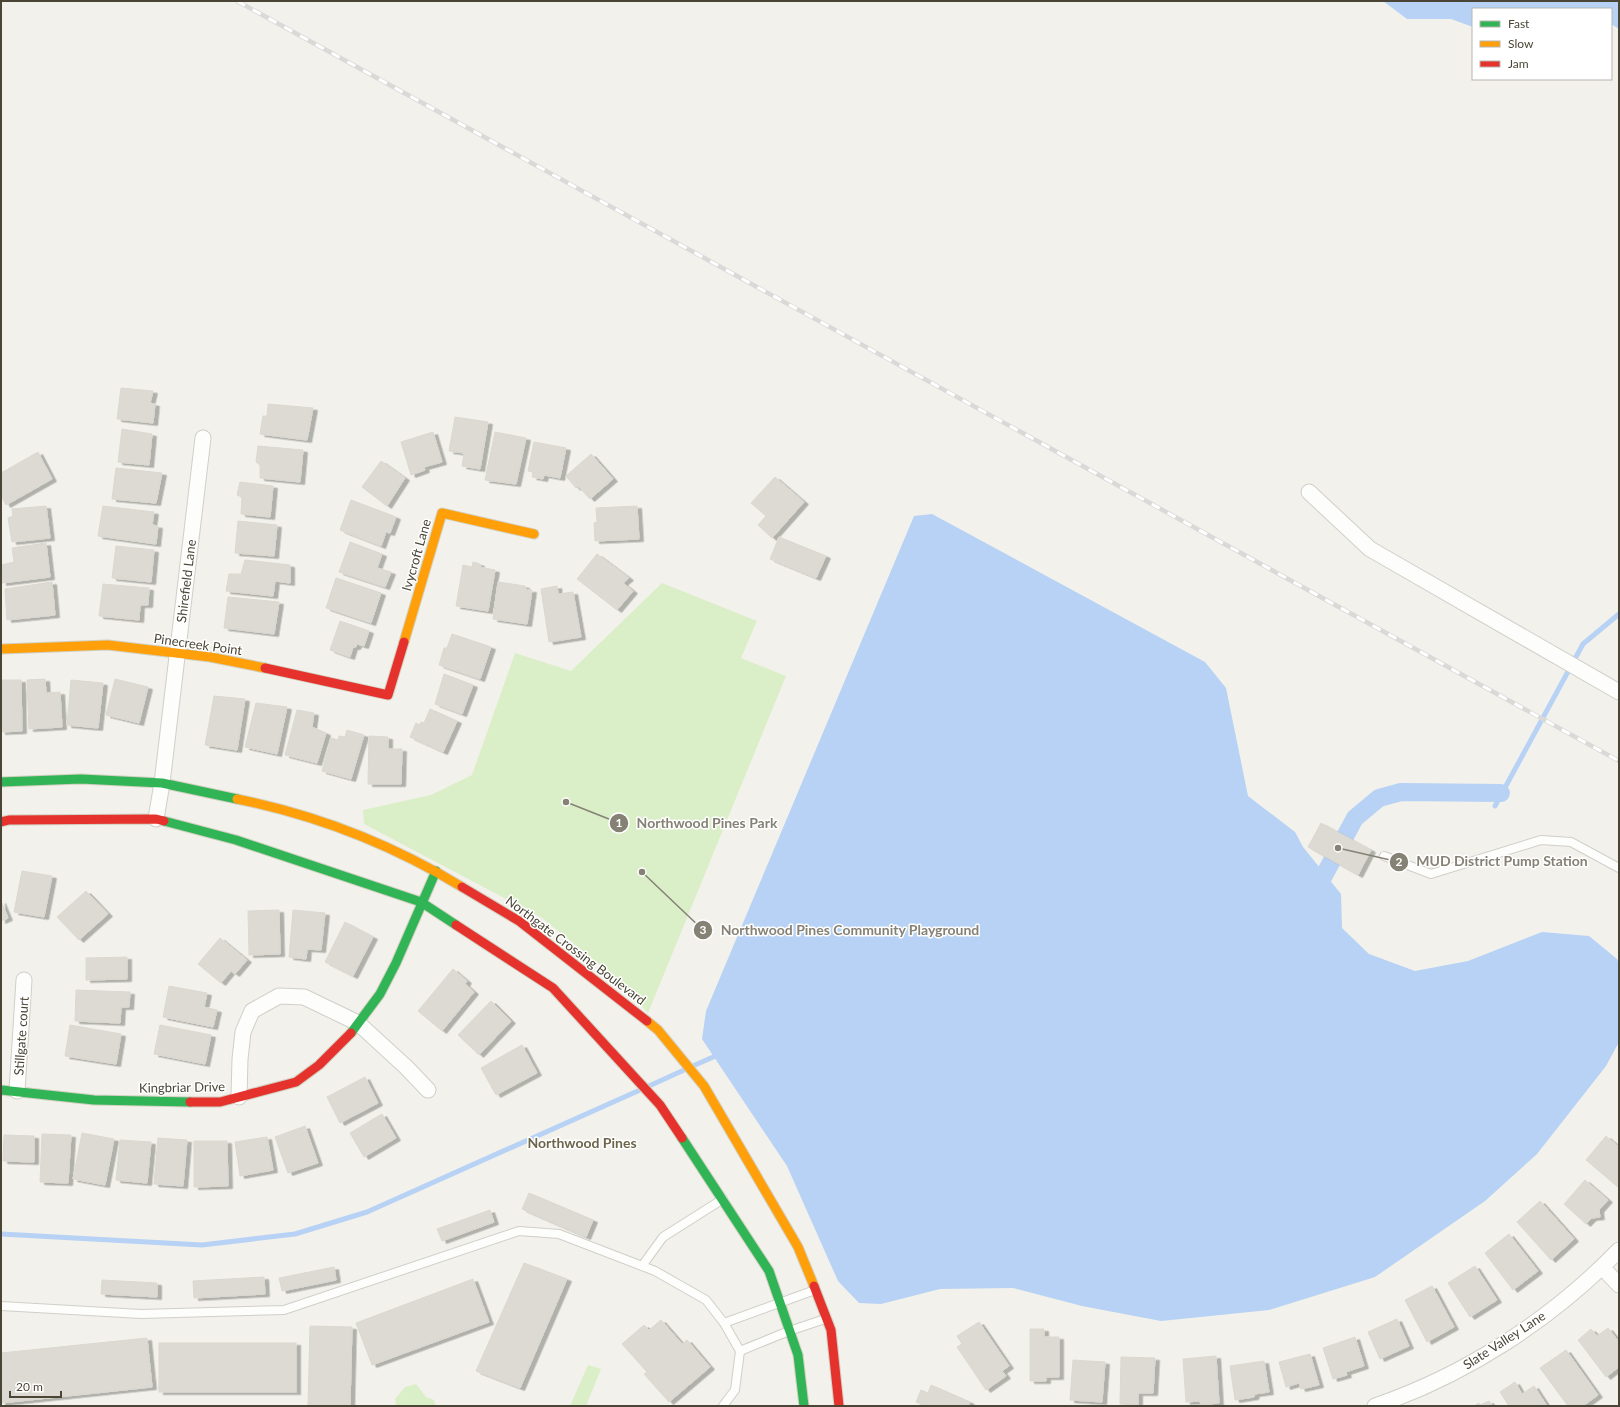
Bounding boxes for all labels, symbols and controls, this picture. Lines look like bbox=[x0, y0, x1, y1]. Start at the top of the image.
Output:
legend bbox=[1472, 8, 1612, 80]
text: Fast bbox=[1508, 16, 1530, 31]
text: Slow bbox=[1508, 36, 1534, 51]
text: Jam bbox=[1508, 56, 1529, 71]
street label: Ivycroft Lane bbox=[398, 517, 434, 593]
street label: Shirefield Lane bbox=[173, 538, 199, 624]
street label: Pinecreek Point bbox=[153, 630, 244, 658]
callout: Northwood Pines Park bbox=[609, 810, 785, 836]
text: Northwood Pines Park bbox=[637, 814, 778, 831]
text: 1 bbox=[616, 815, 623, 830]
callout: MUD District Pump Station bbox=[1389, 849, 1596, 875]
text: MUD District Pump Station bbox=[1416, 852, 1588, 869]
text: 2 bbox=[1396, 854, 1403, 869]
street label: Northgate Crossing Boulevard bbox=[503, 892, 649, 1008]
callout: Northwood Pines Community Playground bbox=[693, 917, 988, 943]
text: Northwood Pines Community Playground bbox=[721, 921, 979, 938]
text: 3 bbox=[700, 922, 707, 937]
street label: Stillgate court bbox=[10, 996, 32, 1076]
street label: Kingbriar Drive bbox=[139, 1078, 225, 1096]
district label: Northwood Pines bbox=[527, 1134, 637, 1151]
street label: Slate Valley Lane bbox=[1460, 1307, 1548, 1373]
scale bar bbox=[10, 1373, 61, 1399]
text: 20 m bbox=[16, 1379, 43, 1394]

